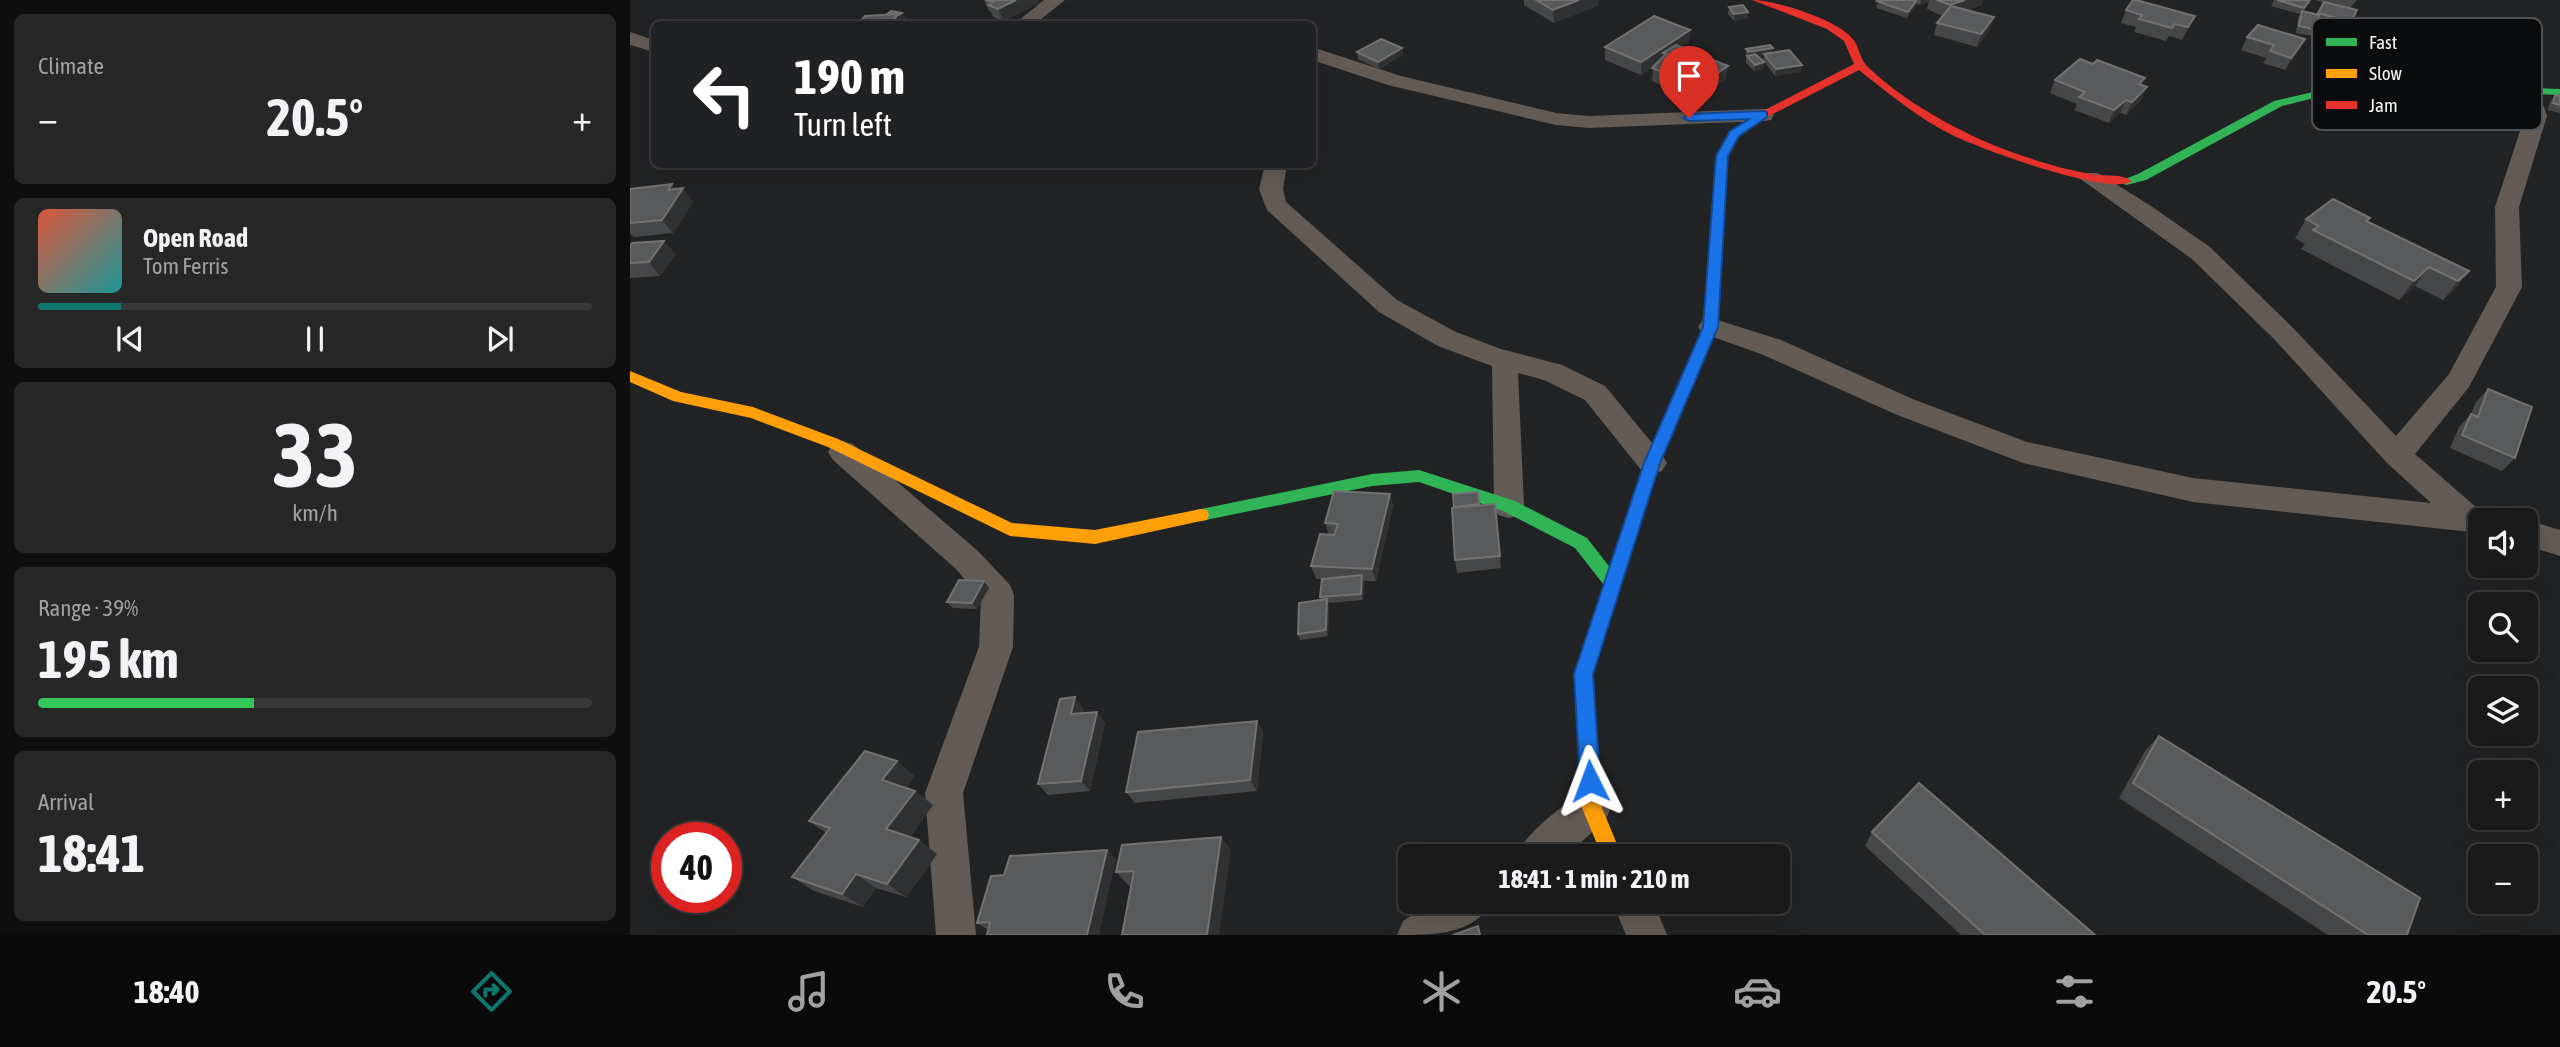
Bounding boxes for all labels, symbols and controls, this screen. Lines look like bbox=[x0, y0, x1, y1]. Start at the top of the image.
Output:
legend bbox=[2312, 18, 2542, 130]
text: Fast bbox=[2369, 31, 2397, 53]
pin bbox=[1659, 46, 1719, 118]
text: 190 m bbox=[794, 48, 905, 104]
icon: left bbox=[679, 49, 770, 140]
text: Climate bbox=[38, 53, 104, 79]
icon: arrive bbox=[1670, 57, 1708, 95]
text: Slow bbox=[2369, 62, 2403, 84]
text: 20.5° bbox=[267, 87, 363, 147]
text: Jam bbox=[2369, 94, 2398, 116]
text: − bbox=[38, 96, 58, 139]
text: + bbox=[572, 96, 592, 139]
text: Turn left bbox=[794, 106, 892, 143]
text: Open Road bbox=[143, 223, 248, 253]
text: Tom Ferris bbox=[143, 253, 228, 279]
icon: previous bbox=[111, 320, 149, 358]
icon: pause bbox=[296, 320, 334, 358]
icon: next bbox=[481, 320, 519, 358]
text: 33 bbox=[272, 402, 358, 506]
text: km/h bbox=[292, 500, 338, 526]
map controls bbox=[2468, 508, 2538, 914]
button: sound bbox=[2468, 508, 2538, 578]
button: search bbox=[2468, 592, 2538, 662]
text: Range · 39% bbox=[38, 595, 138, 621]
text: 195 km bbox=[38, 629, 179, 689]
button: layers bbox=[2468, 676, 2538, 746]
position arrow bbox=[1553, 744, 1627, 818]
button: + bbox=[2468, 760, 2538, 830]
text: Arrival bbox=[38, 789, 94, 815]
speed limit sign: 40 bbox=[651, 822, 742, 913]
text: 18:41 bbox=[38, 823, 145, 883]
button: − bbox=[2468, 844, 2538, 914]
text: 18:41 · 1 min · 210 m bbox=[1499, 864, 1689, 894]
icon: directions bbox=[467, 967, 516, 1016]
icon: music bbox=[784, 967, 833, 1016]
icon: phone bbox=[1100, 967, 1149, 1016]
icon: climate bbox=[1417, 967, 1466, 1016]
icon: car bbox=[1733, 967, 1782, 1016]
icon: filters bbox=[2050, 967, 2099, 1016]
text: 18:40 bbox=[134, 973, 200, 1010]
text: 20.5° bbox=[2366, 973, 2426, 1010]

